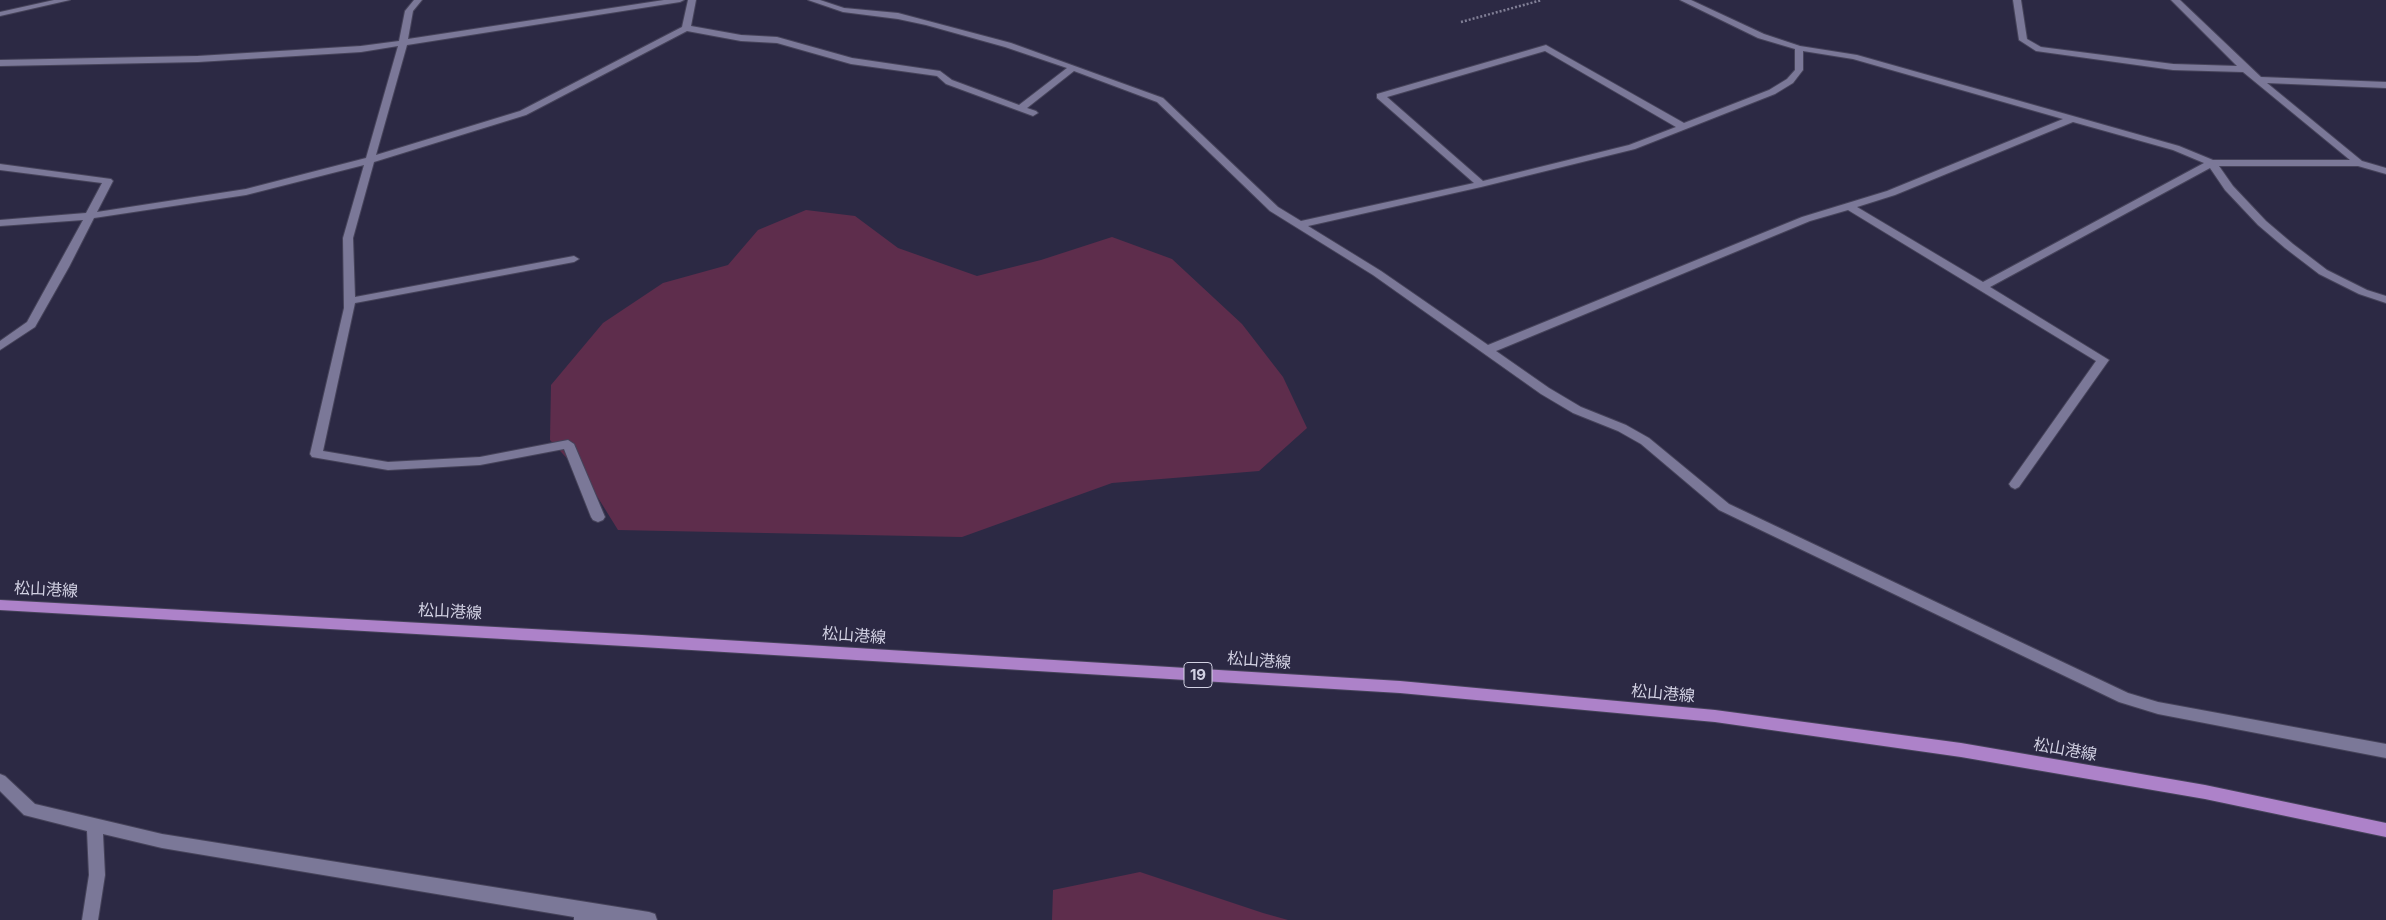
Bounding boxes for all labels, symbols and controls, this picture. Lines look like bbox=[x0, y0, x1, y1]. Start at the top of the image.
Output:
street label: 松山港線 bbox=[14, 579, 78, 601]
street label: 松山港線 bbox=[418, 601, 482, 623]
street label: 松山港線 bbox=[821, 624, 887, 648]
street label: 松山港線 bbox=[1226, 649, 1292, 673]
road number: 19 bbox=[1184, 662, 1212, 688]
street label: 松山港線 bbox=[1630, 682, 1696, 706]
street label: 松山港線 bbox=[2032, 735, 2098, 765]

